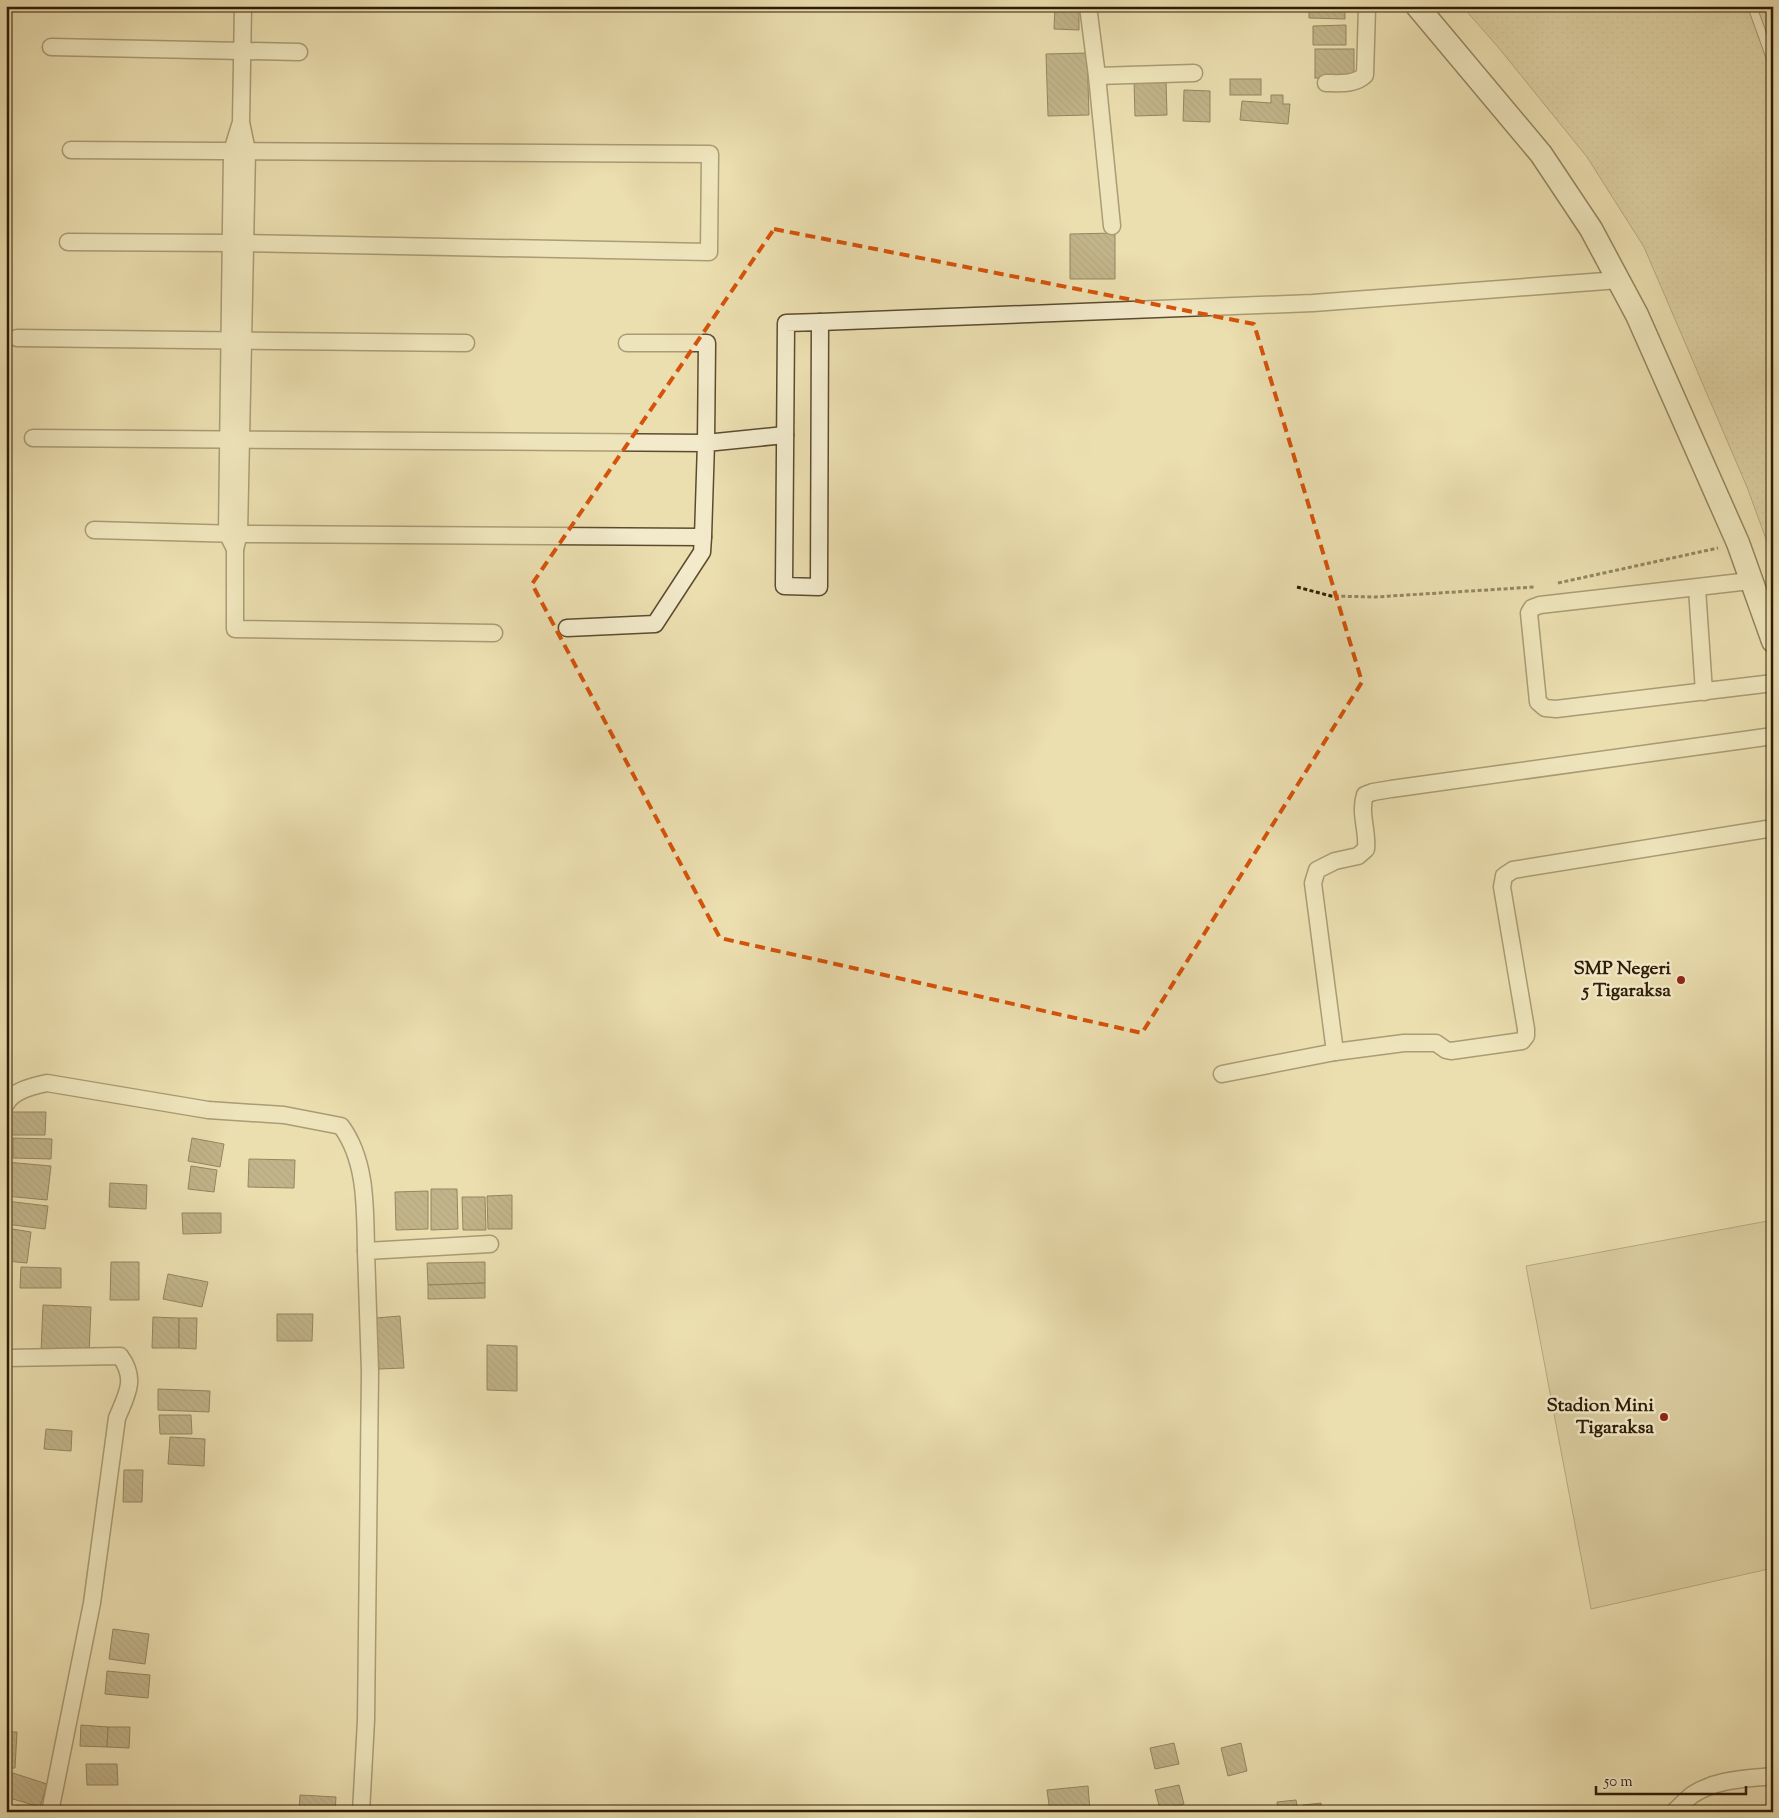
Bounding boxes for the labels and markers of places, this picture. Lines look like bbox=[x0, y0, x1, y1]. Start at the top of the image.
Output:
place label: SMP Negeri 5 Tigaraksa bbox=[1573, 956, 1672, 1005]
marker: SMP Negeri 5 Tigaraksa bbox=[1675, 974, 1687, 986]
place label: Stadion Mini Tigaraksa bbox=[1546, 1393, 1655, 1442]
marker: Stadion Mini Tigaraksa bbox=[1658, 1411, 1670, 1423]

